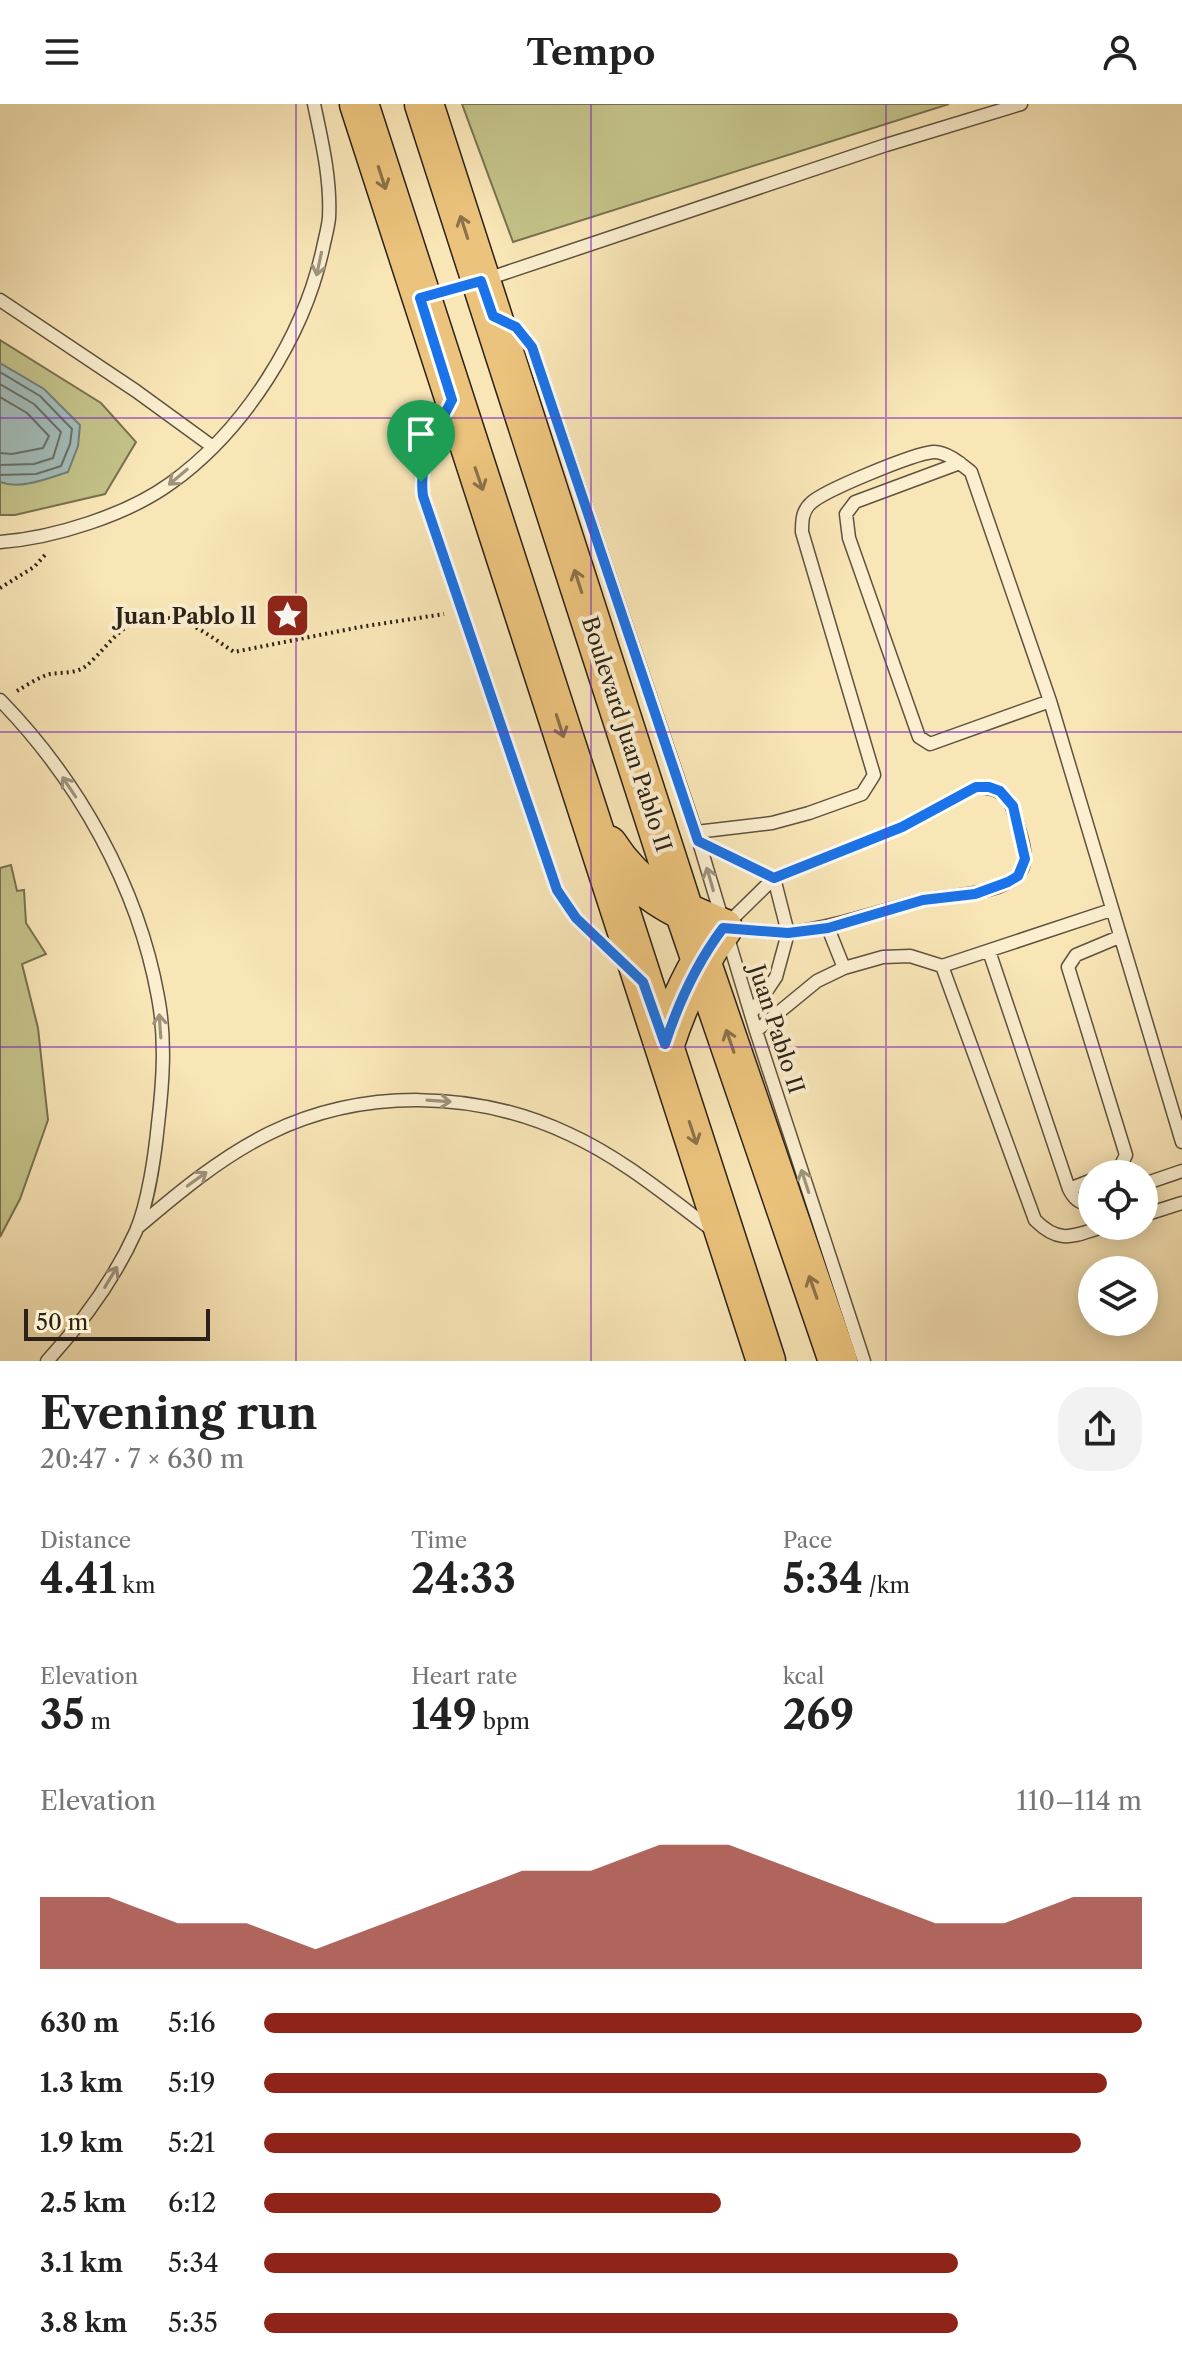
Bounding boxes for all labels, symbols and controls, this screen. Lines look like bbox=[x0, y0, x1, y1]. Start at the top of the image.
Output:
icon: menu bbox=[40, 30, 84, 74]
text: Tempo bbox=[527, 30, 655, 74]
icon: person bbox=[1098, 30, 1142, 74]
one-way arrow bbox=[376, 166, 391, 191]
one-way arrow bbox=[456, 215, 470, 240]
one-way arrow bbox=[311, 250, 326, 276]
pin bbox=[387, 400, 455, 482]
icon: arrive bbox=[399, 412, 443, 456]
one-way arrow bbox=[472, 467, 487, 492]
one-way arrow bbox=[168, 468, 189, 485]
one-way arrow bbox=[570, 569, 584, 594]
place icon: Juan Pablo ll bbox=[263, 592, 311, 640]
place label: Juan Pablo ll bbox=[111, 603, 256, 630]
street label: Boulevard Juan Pablo II bbox=[576, 613, 677, 855]
one-way arrow bbox=[553, 714, 568, 739]
one-way arrow bbox=[60, 776, 77, 798]
one-way arrow bbox=[701, 867, 716, 893]
street label: Juan Pablo II bbox=[742, 958, 810, 1097]
one-way arrow bbox=[152, 1013, 167, 1040]
one-way arrow bbox=[721, 1028, 736, 1053]
one-way arrow bbox=[425, 1094, 452, 1109]
one-way arrow bbox=[687, 1120, 702, 1145]
map controls bbox=[1078, 1160, 1158, 1336]
button: locate bbox=[1078, 1160, 1158, 1240]
one-way arrow bbox=[797, 1168, 812, 1194]
one-way arrow bbox=[186, 1171, 208, 1187]
button: layers bbox=[1078, 1256, 1158, 1336]
one-way arrow bbox=[103, 1266, 119, 1289]
one-way arrow bbox=[804, 1275, 819, 1300]
scale bar bbox=[24, 1305, 210, 1341]
text: 50 m bbox=[36, 1309, 88, 1336]
text: Evening run bbox=[40, 1386, 317, 1440]
button: share bbox=[1058, 1387, 1142, 1471]
text: 20:47 · 7 × 630 m bbox=[40, 1443, 244, 1475]
text: Distance bbox=[40, 1527, 131, 1554]
text: Time bbox=[411, 1527, 467, 1554]
text: Pace bbox=[783, 1527, 832, 1554]
text: 4.41 bbox=[40, 1554, 116, 1603]
text: 24:33 bbox=[411, 1554, 516, 1603]
text: 5:34 bbox=[783, 1554, 863, 1603]
text: km bbox=[116, 1572, 156, 1599]
text: /km bbox=[863, 1572, 910, 1599]
text: Elevation bbox=[40, 1663, 138, 1690]
text: Heart rate bbox=[411, 1663, 517, 1690]
text: kcal bbox=[783, 1663, 824, 1690]
text: 35 bbox=[40, 1690, 85, 1739]
text: 149 bbox=[411, 1690, 477, 1739]
text: 269 bbox=[783, 1690, 854, 1739]
text: m bbox=[85, 1708, 111, 1735]
text: bpm bbox=[477, 1708, 530, 1735]
text: Elevation bbox=[40, 1785, 156, 1817]
text: 110–114 m bbox=[1017, 1785, 1142, 1817]
text: 630 m bbox=[40, 2007, 119, 2039]
text: 5:16 bbox=[168, 2007, 216, 2039]
text: 1.3 km bbox=[40, 2067, 123, 2099]
text: 5:19 bbox=[168, 2067, 216, 2099]
text: 1.9 km bbox=[40, 2127, 123, 2159]
text: 5:21 bbox=[168, 2127, 215, 2159]
text: 2.5 km bbox=[40, 2187, 126, 2219]
text: 6:12 bbox=[168, 2187, 216, 2219]
text: 3.1 km bbox=[40, 2247, 123, 2279]
text: 5:34 bbox=[168, 2247, 219, 2279]
text: 3.8 km bbox=[40, 2307, 127, 2339]
text: 5:35 bbox=[168, 2307, 218, 2339]

